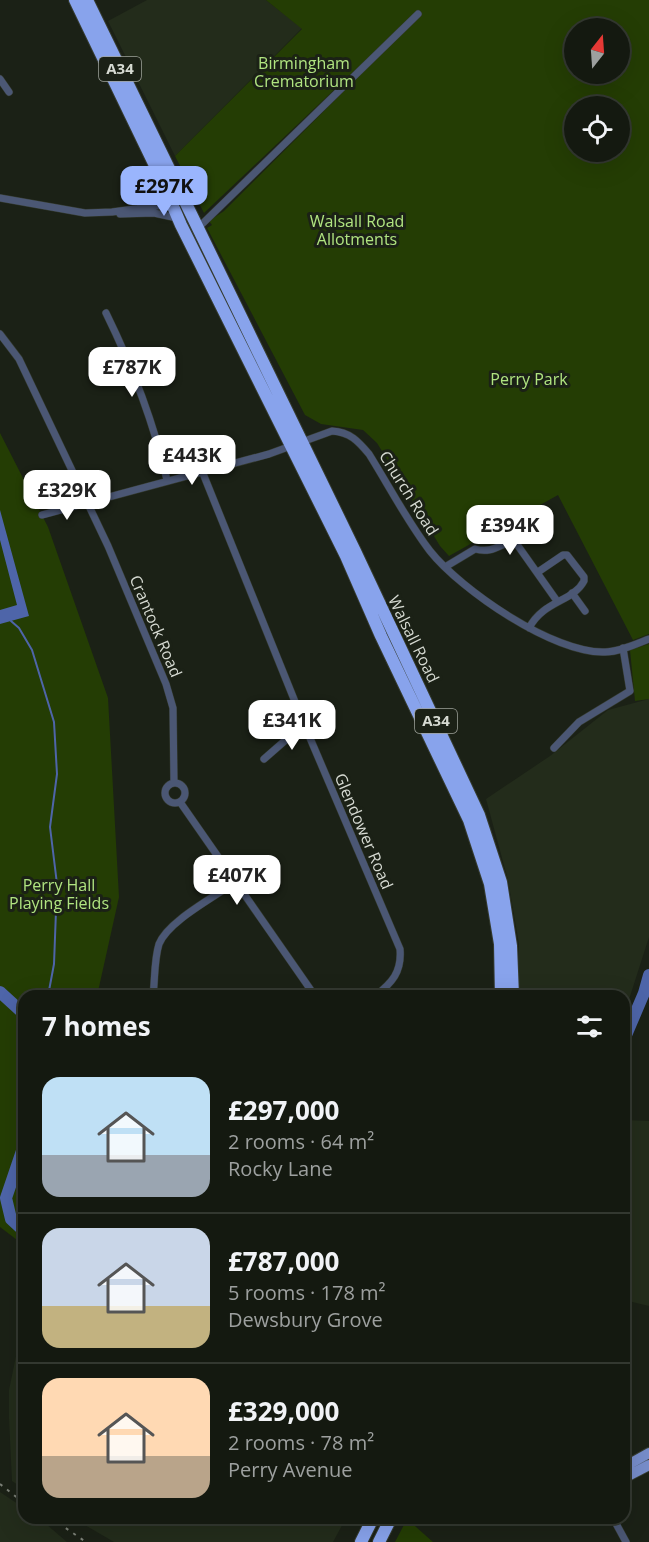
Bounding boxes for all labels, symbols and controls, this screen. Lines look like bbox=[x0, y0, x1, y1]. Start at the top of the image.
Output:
north arrow bbox=[564, 18, 630, 84]
map controls bbox=[564, 18, 630, 162]
park label: Birmingham Crematorium bbox=[254, 52, 354, 92]
road number: A34 bbox=[99, 57, 141, 81]
button: locate bbox=[564, 96, 630, 162]
pin: £297K bbox=[122, 166, 206, 217]
text: £297K bbox=[134, 172, 194, 199]
park label: Walsall Road Allotments bbox=[310, 210, 404, 250]
pin: £787K bbox=[90, 347, 174, 398]
text: £787K bbox=[102, 353, 162, 380]
park label: Perry Park bbox=[490, 368, 568, 390]
pin: £443K bbox=[150, 435, 234, 486]
text: £443K bbox=[162, 441, 222, 468]
street label: Church Road bbox=[374, 446, 444, 540]
pin: £329K bbox=[25, 470, 109, 521]
text: £329K bbox=[37, 476, 97, 503]
pin: £394K bbox=[468, 505, 552, 556]
text: £394K bbox=[480, 511, 540, 538]
street label: Crantock Road bbox=[125, 572, 187, 680]
street label: Walsall Road bbox=[383, 592, 445, 686]
pin: £341K bbox=[250, 700, 334, 751]
text: £341K bbox=[262, 706, 322, 733]
road number: A34 bbox=[415, 709, 457, 733]
street label: Glendower Road bbox=[330, 770, 398, 892]
pin: £407K bbox=[195, 855, 279, 906]
text: £407K bbox=[207, 861, 267, 888]
park label: Perry Hall Playing Fields bbox=[9, 874, 109, 914]
text: 7 homes bbox=[42, 1008, 151, 1044]
icon: filters bbox=[573, 1010, 606, 1043]
text: £297,000 bbox=[228, 1092, 339, 1128]
icon: home bbox=[90, 1101, 162, 1173]
text: 2 rooms · 64 m² bbox=[228, 1128, 374, 1155]
text: Rocky Lane bbox=[228, 1155, 333, 1182]
text: £787,000 bbox=[228, 1243, 339, 1279]
icon: home bbox=[90, 1252, 162, 1324]
text: 5 rooms · 178 m² bbox=[228, 1279, 386, 1306]
text: Dewsbury Grove bbox=[228, 1306, 383, 1333]
text: £329,000 bbox=[228, 1393, 339, 1429]
icon: home bbox=[90, 1402, 162, 1474]
text: 2 rooms · 78 m² bbox=[228, 1429, 374, 1456]
text: Perry Avenue bbox=[228, 1456, 352, 1483]

